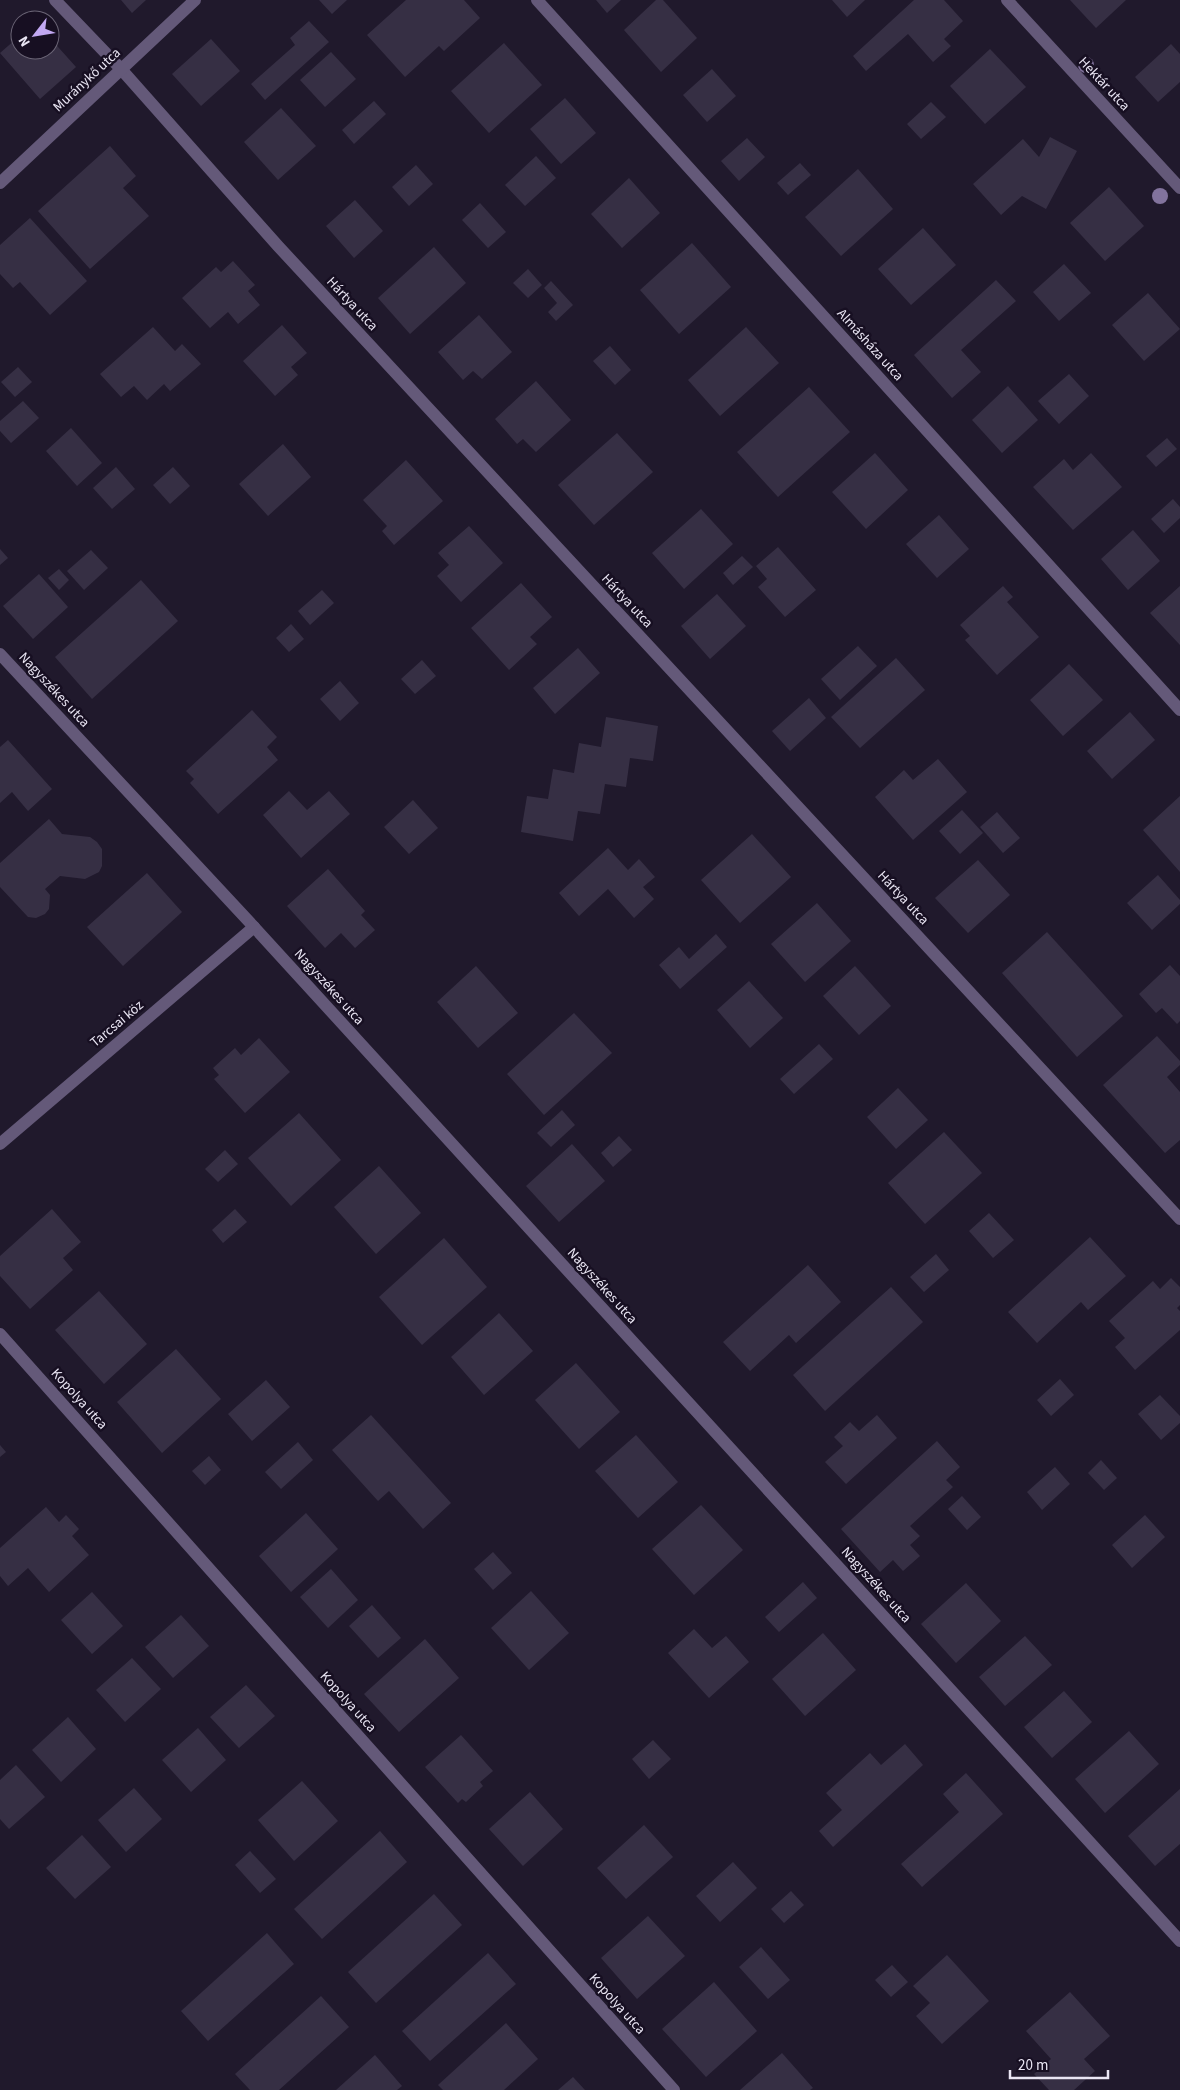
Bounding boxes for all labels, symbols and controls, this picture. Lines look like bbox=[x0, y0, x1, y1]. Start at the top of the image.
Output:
north arrow bbox=[10, 10, 60, 60]
text: N bbox=[14, 32, 36, 50]
street label: Muránykő utca bbox=[49, 43, 125, 117]
street label: Hektár utca bbox=[1074, 53, 1134, 115]
street label: Hártya utca bbox=[322, 273, 382, 335]
street label: Almásháza utca bbox=[832, 304, 908, 386]
street label: Hártya utca bbox=[597, 570, 657, 632]
street label: Nagyszékes utca bbox=[14, 648, 94, 732]
street label: Hártya utca bbox=[873, 867, 933, 929]
street label: Nagyszékes utca bbox=[289, 945, 369, 1029]
street label: Tarcsai köz bbox=[86, 996, 148, 1052]
street label: Nagyszékes utca bbox=[562, 1244, 642, 1328]
street label: Kopolya utca bbox=[46, 1364, 112, 1434]
street label: Nagyszékes utca bbox=[836, 1543, 916, 1627]
street label: Kopolya utca bbox=[315, 1667, 381, 1737]
street label: Kopolya utca bbox=[584, 1969, 650, 2039]
scale bar bbox=[1010, 2048, 1108, 2080]
text: 20 m bbox=[1018, 2055, 1048, 2076]

